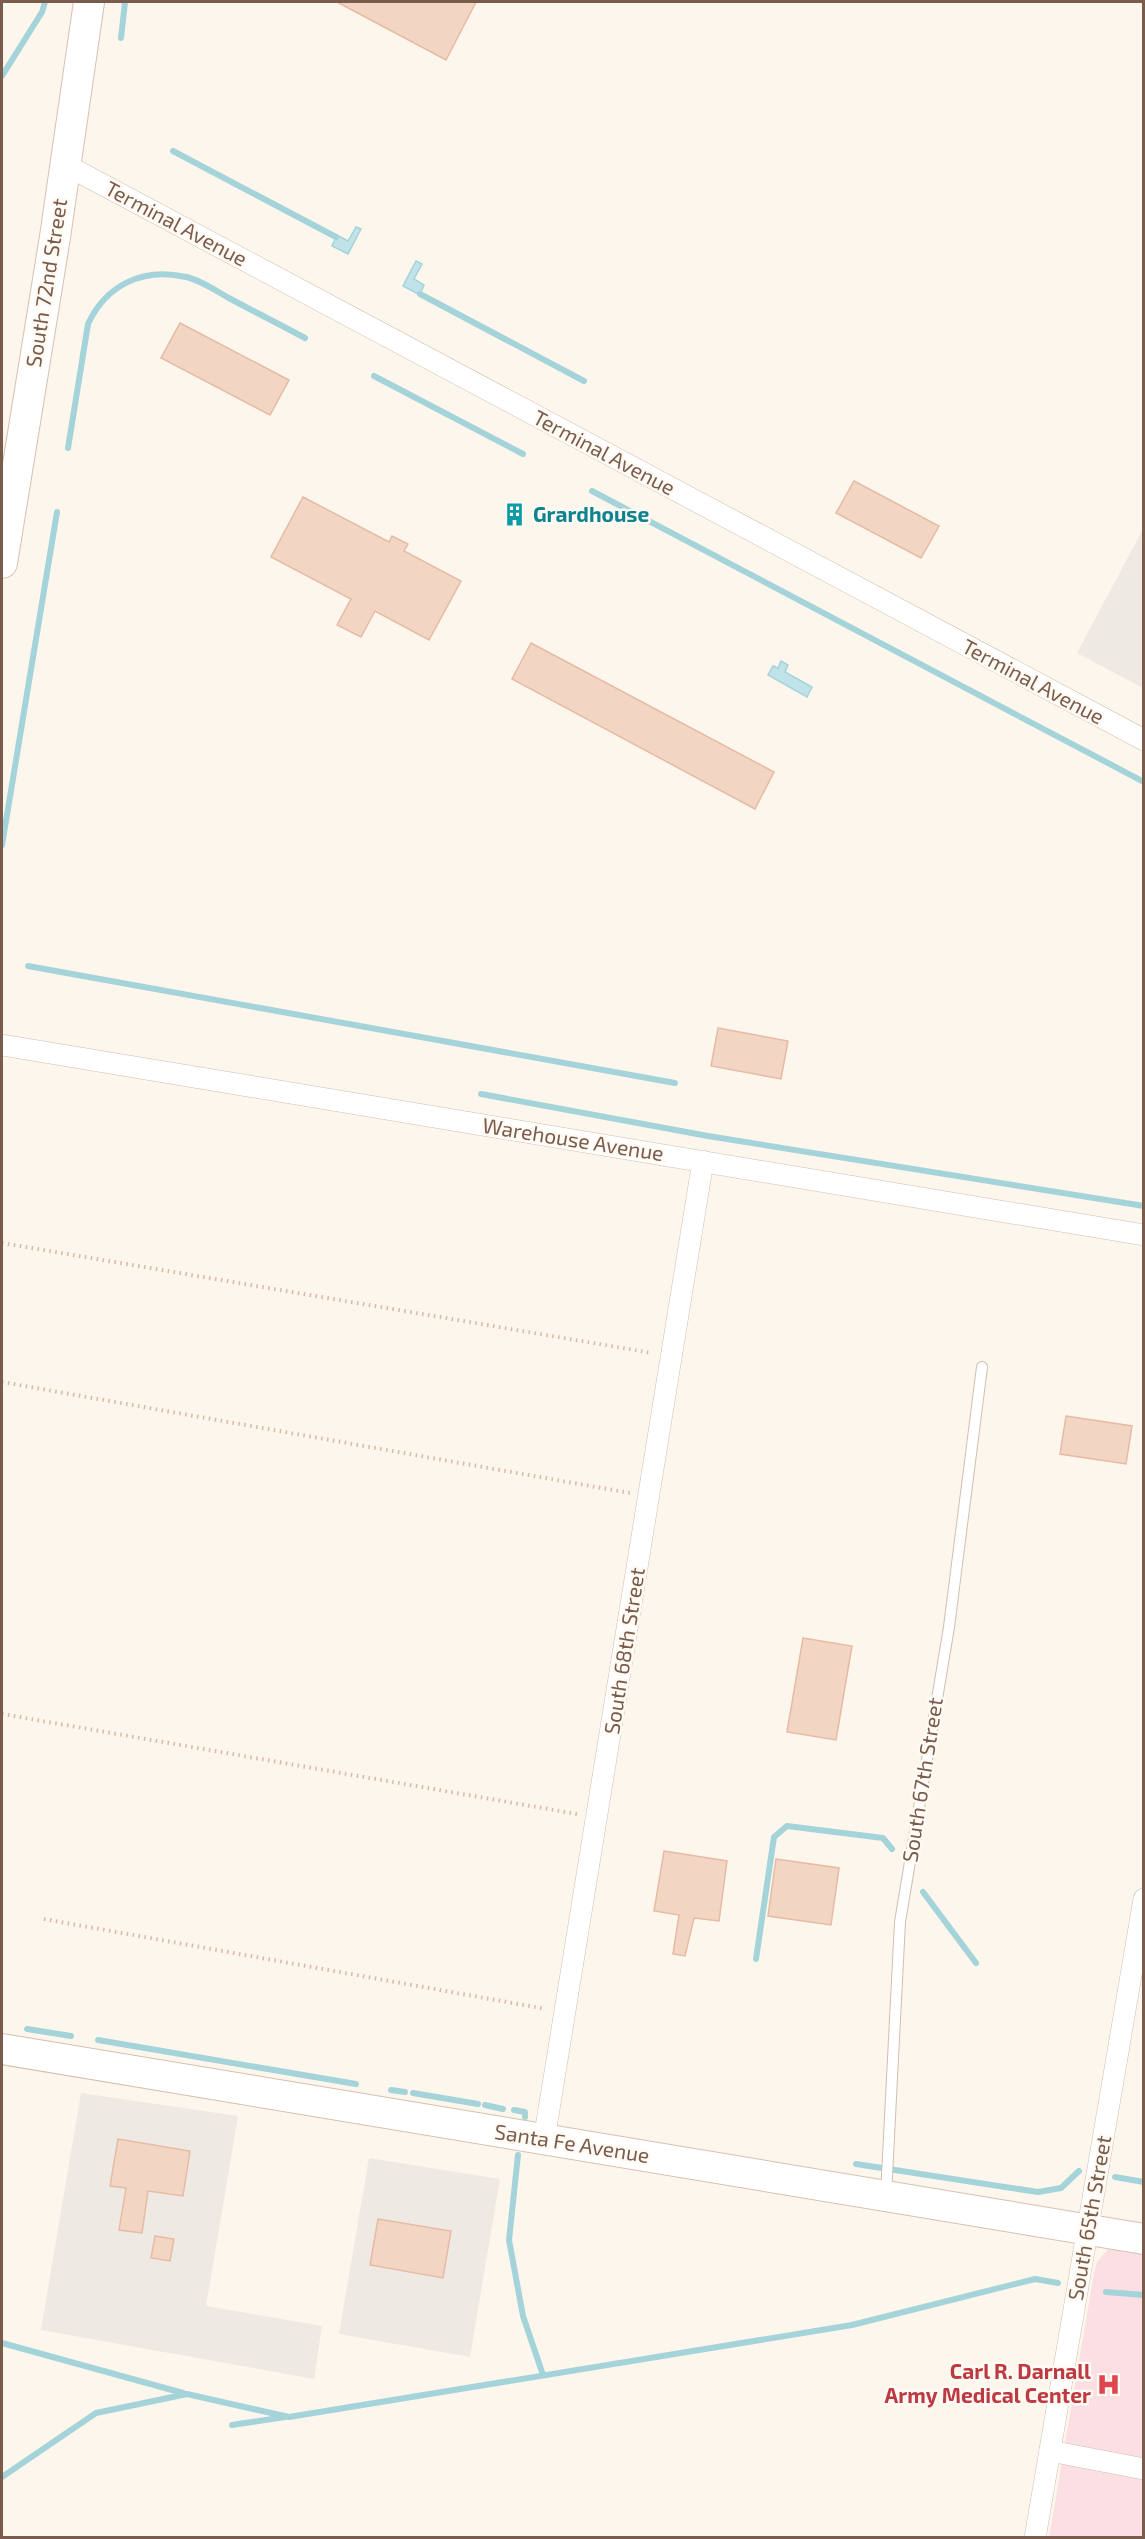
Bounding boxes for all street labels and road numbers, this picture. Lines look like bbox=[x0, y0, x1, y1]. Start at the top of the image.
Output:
street label: Terminal Avenue bbox=[101, 175, 252, 271]
street label: South 72nd Street bbox=[20, 197, 71, 369]
street label: Terminal Avenue bbox=[529, 404, 680, 500]
street label: Terminal Avenue bbox=[958, 633, 1109, 729]
street label: Warehouse Avenue bbox=[481, 1112, 666, 1165]
street label: South 68th Street bbox=[598, 1566, 649, 1736]
street label: South 67th Street bbox=[896, 1696, 947, 1864]
street label: Santa Fe Avenue bbox=[493, 2118, 651, 2167]
street label: South 65th Street bbox=[1062, 2133, 1115, 2302]

